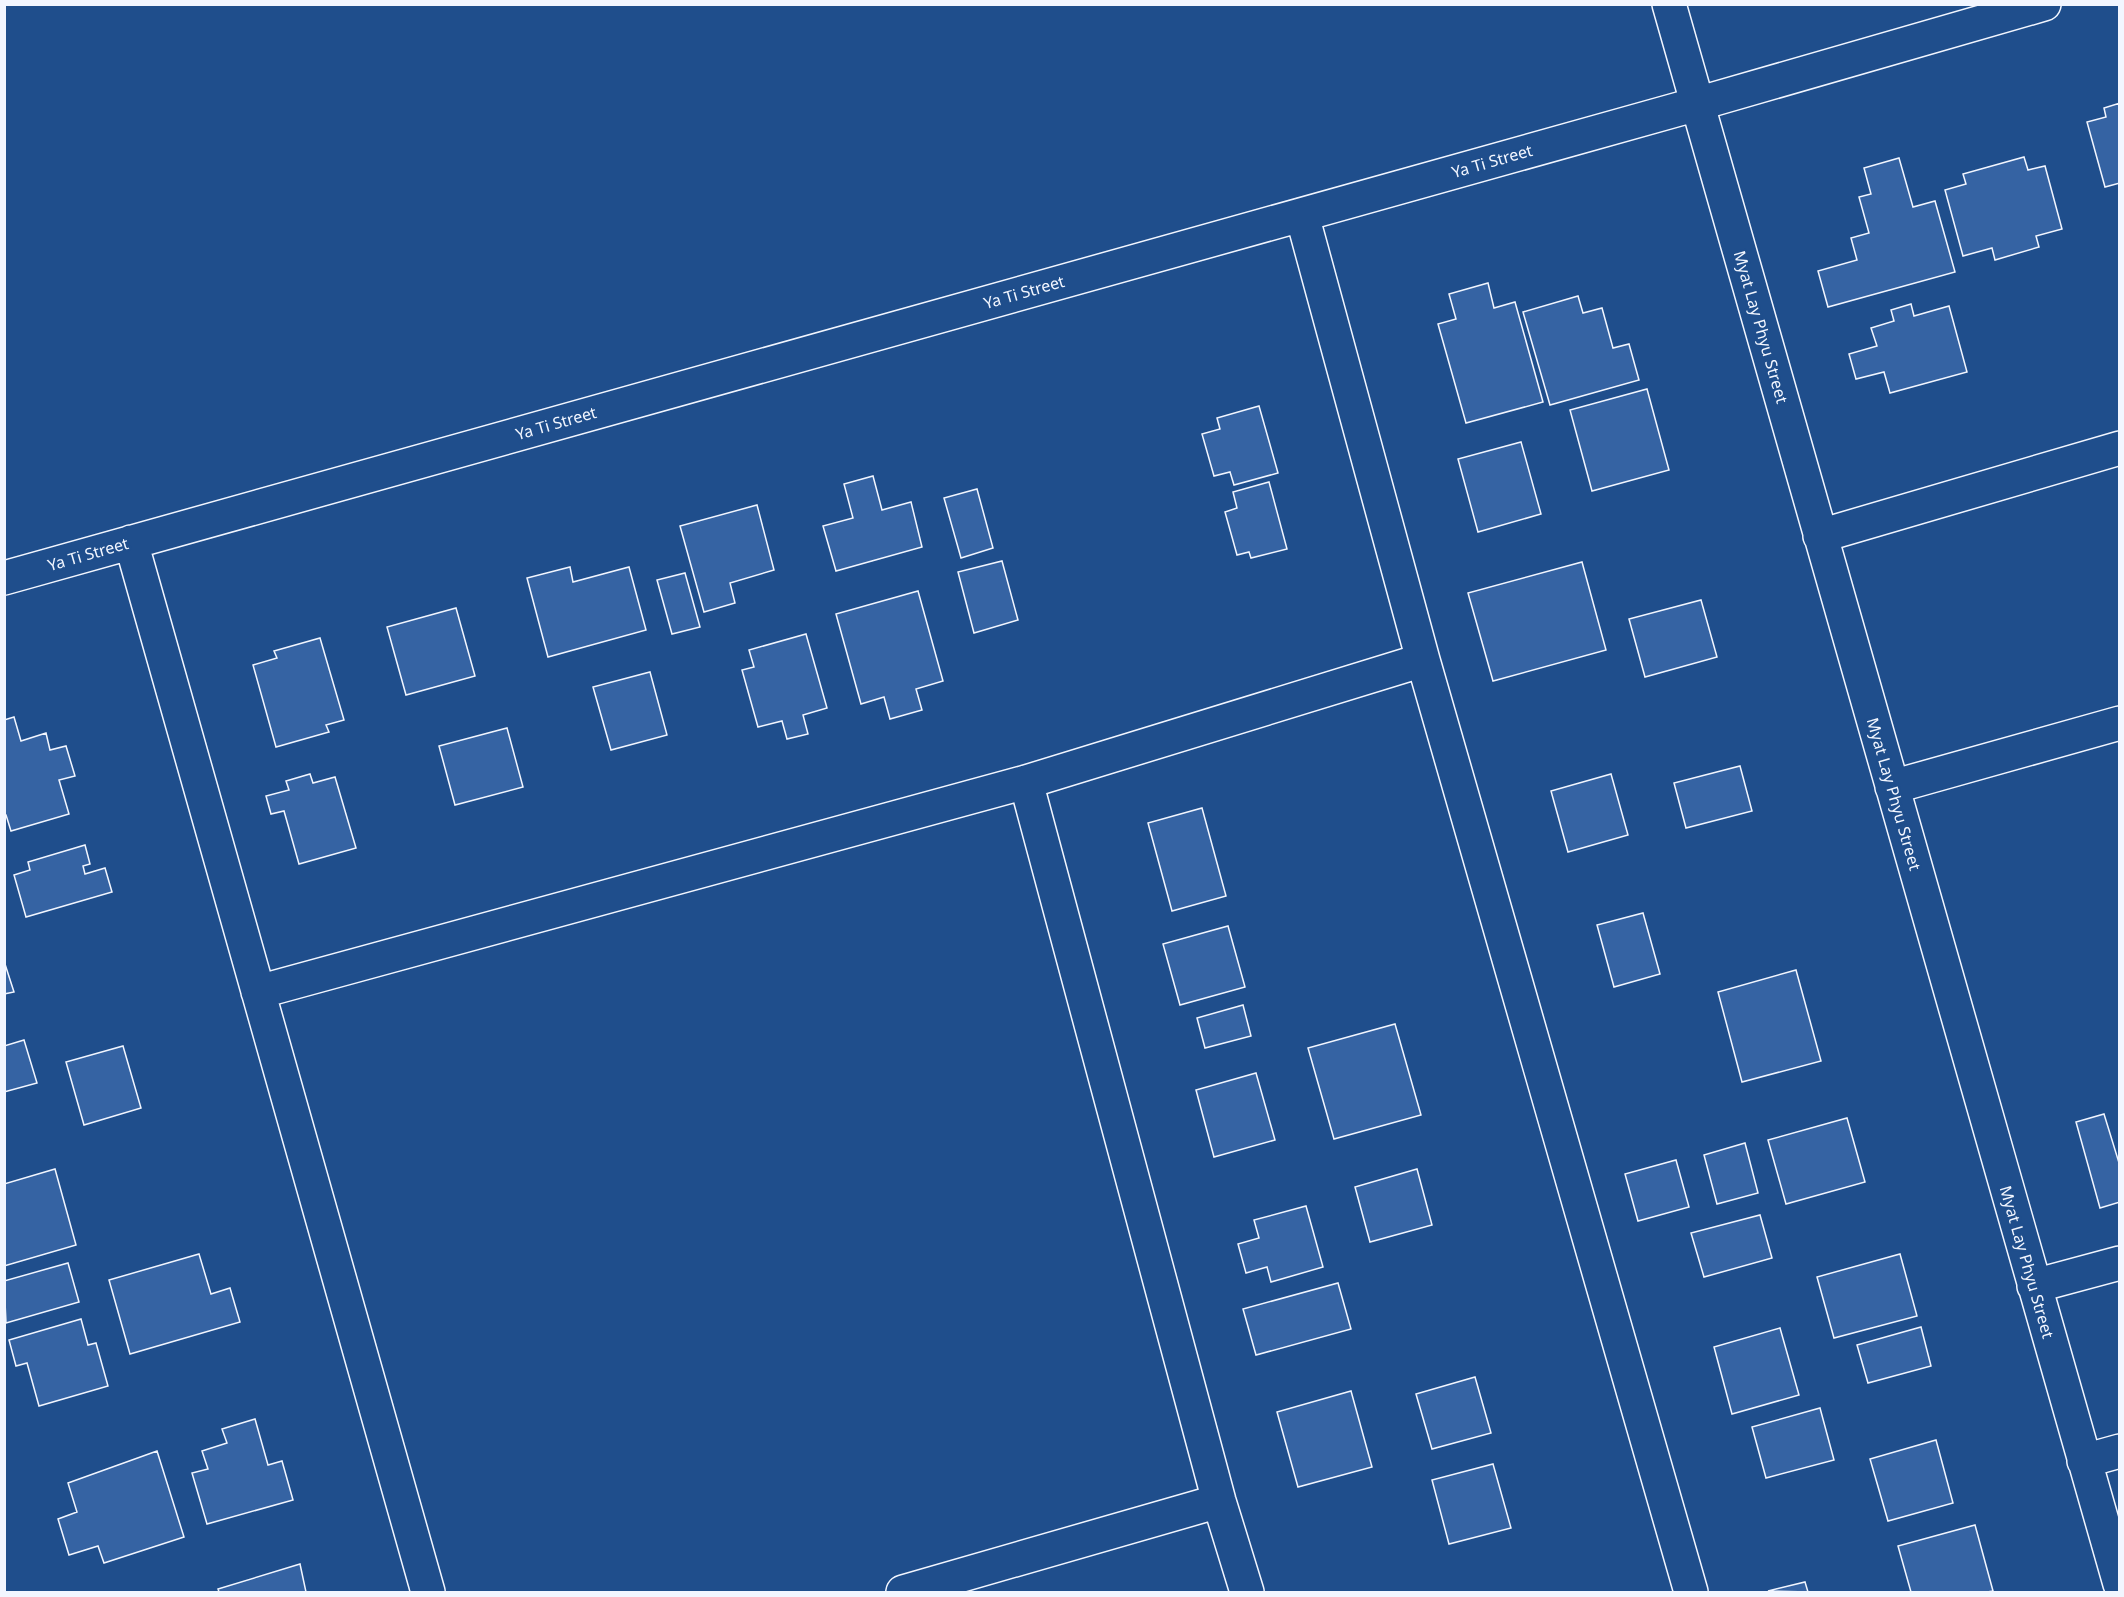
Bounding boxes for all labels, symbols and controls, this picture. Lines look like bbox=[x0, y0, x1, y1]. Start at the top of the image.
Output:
street label: Ya Ti Street bbox=[1449, 139, 1535, 183]
street label: Myat Lay Phyu Street bbox=[1729, 248, 1793, 406]
street label: Ya Ti Street bbox=[981, 270, 1067, 314]
street label: Ya Ti Street bbox=[513, 401, 599, 445]
street label: Ya Ti Street bbox=[45, 532, 131, 576]
street label: Myat Lay Phyu Street bbox=[1862, 715, 1926, 873]
street label: Myat Lay Phyu Street bbox=[1995, 1183, 2059, 1341]

